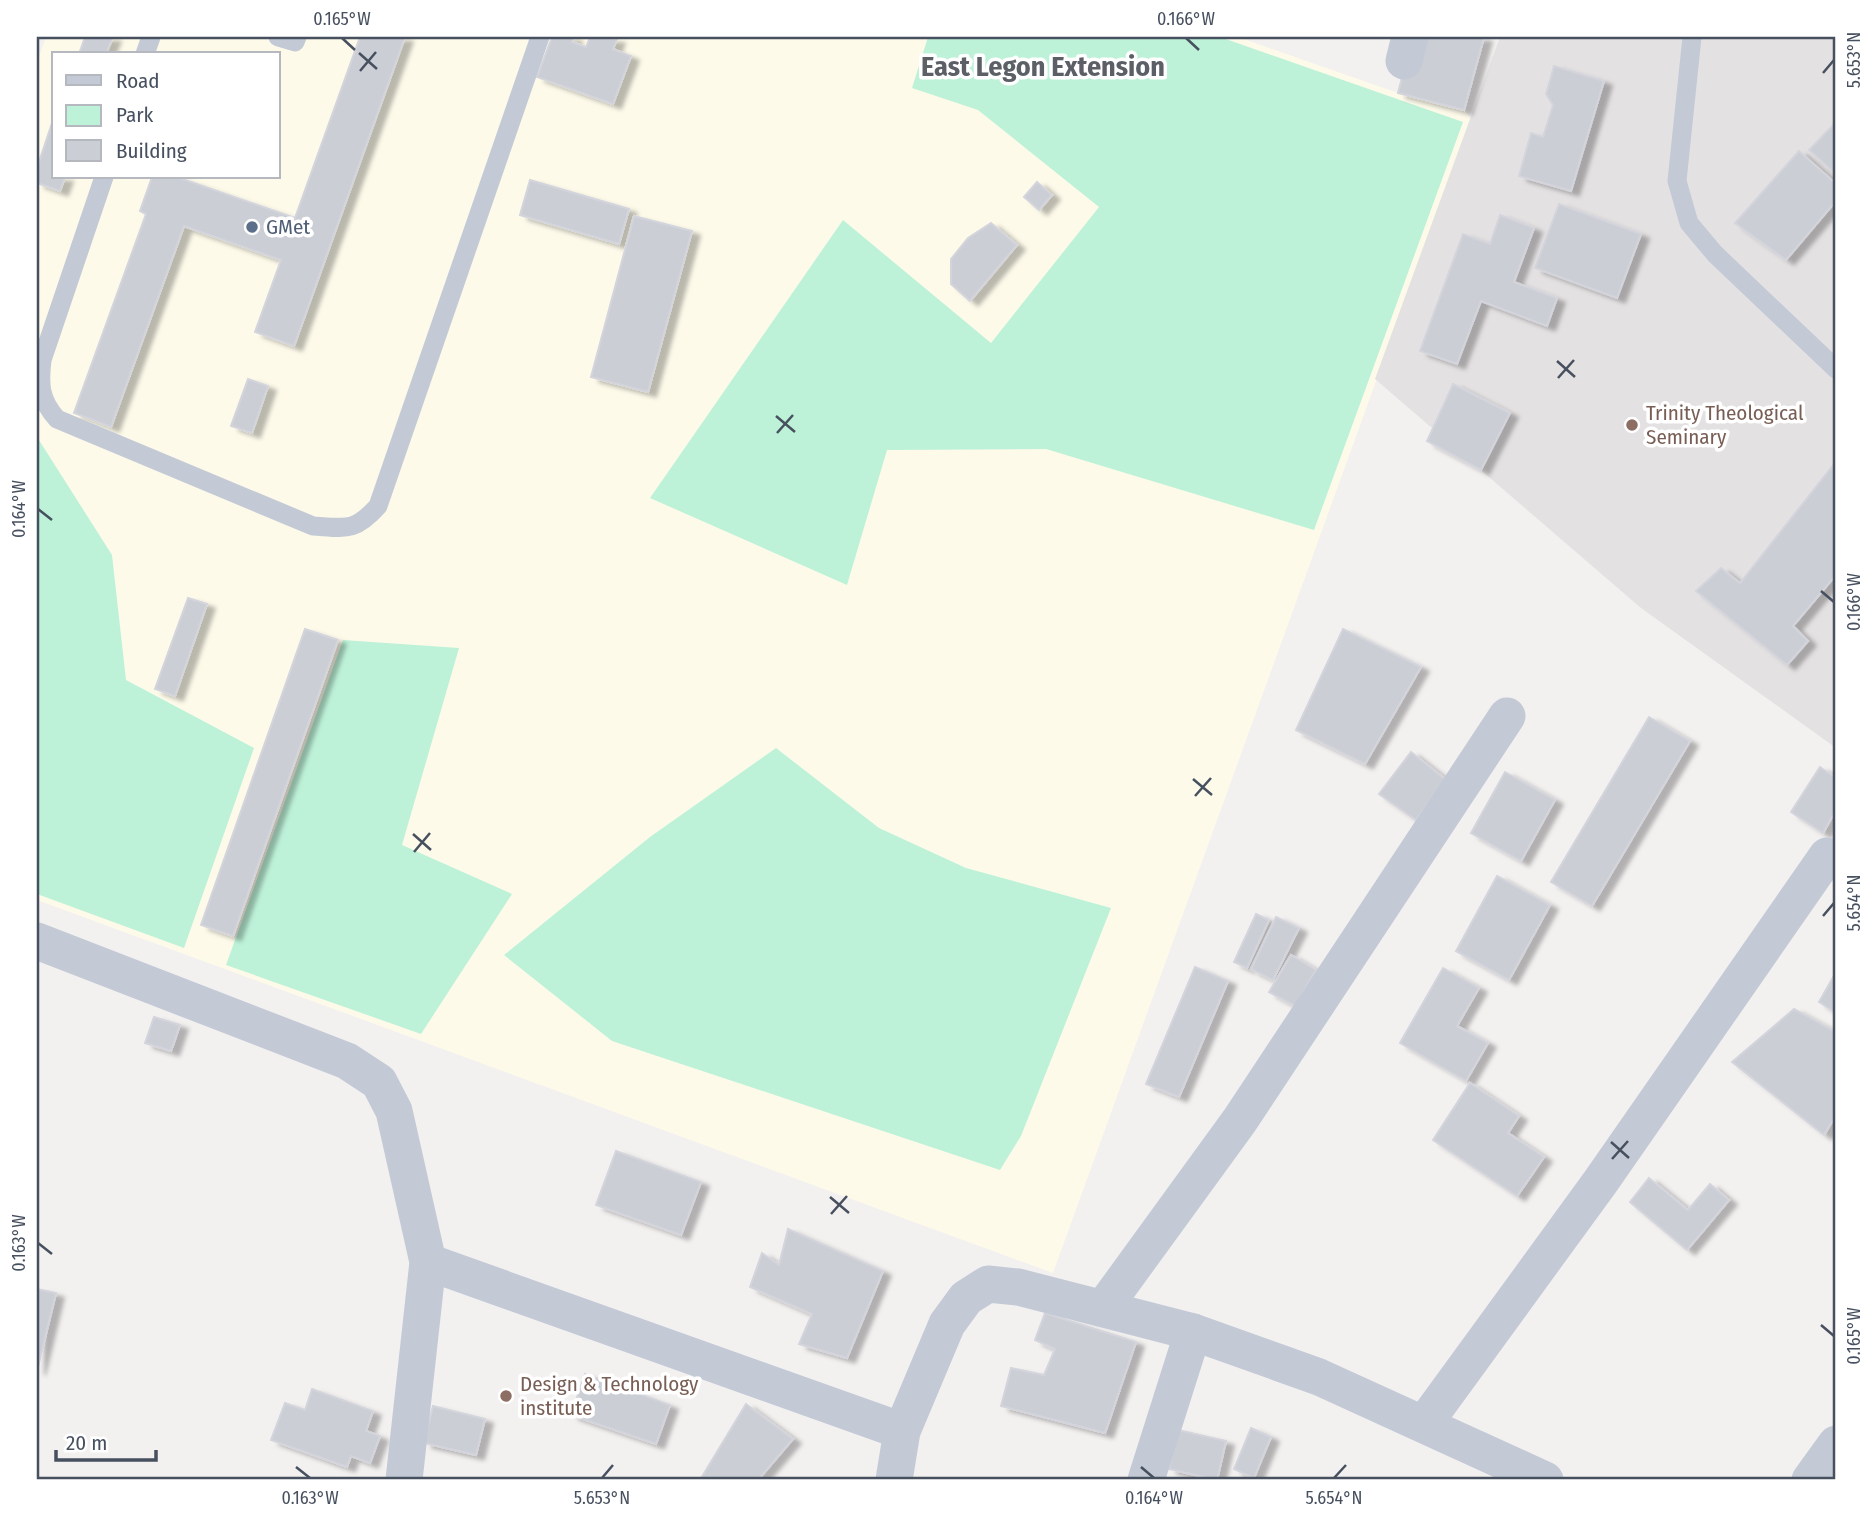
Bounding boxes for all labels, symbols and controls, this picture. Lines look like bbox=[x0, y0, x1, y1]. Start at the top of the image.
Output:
text: 0.165°W bbox=[313, 8, 371, 30]
text: 0.166°W bbox=[1157, 8, 1216, 30]
text: 5.653°N bbox=[1843, 32, 1865, 88]
district label: East Legon Extension bbox=[921, 50, 1165, 83]
legend bbox=[52, 52, 280, 178]
text: Road bbox=[116, 68, 160, 94]
text: Park bbox=[116, 102, 154, 128]
text: Building bbox=[116, 138, 187, 164]
place label: GMet bbox=[266, 214, 310, 240]
marker: GMet bbox=[244, 219, 260, 235]
place label: Trinity Theological Seminary bbox=[1646, 400, 1804, 450]
marker: Trinity Theological Seminary bbox=[1624, 417, 1640, 433]
text: 0.164°W bbox=[8, 479, 30, 538]
text: 0.166°W bbox=[1843, 572, 1865, 631]
text: 5.654°N bbox=[1843, 874, 1865, 932]
text: 0.163°W bbox=[8, 1214, 30, 1272]
text: 0.165°W bbox=[1843, 1307, 1865, 1365]
place label: Design & Technology institute bbox=[520, 1371, 699, 1421]
marker: Design & Technology institute bbox=[498, 1388, 514, 1404]
scale bar bbox=[56, 1419, 156, 1463]
text: 20 m bbox=[66, 1430, 107, 1456]
text: 0.163°W bbox=[281, 1487, 339, 1509]
text: 5.653°N bbox=[574, 1487, 630, 1509]
text: 0.164°W bbox=[1125, 1487, 1184, 1509]
text: 5.654°N bbox=[1305, 1487, 1363, 1509]

